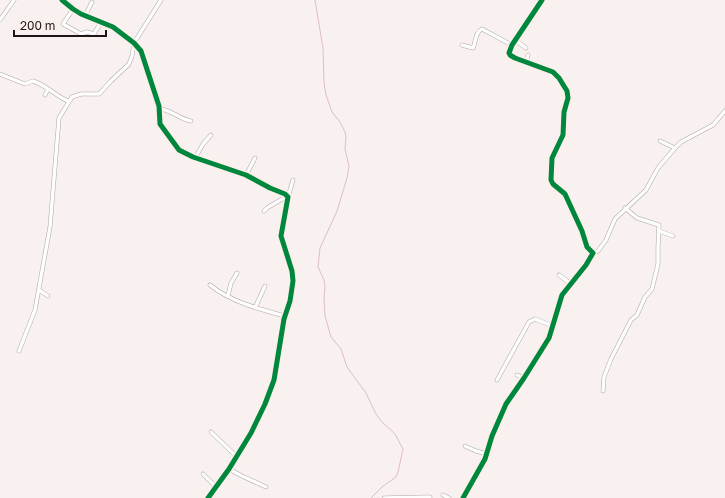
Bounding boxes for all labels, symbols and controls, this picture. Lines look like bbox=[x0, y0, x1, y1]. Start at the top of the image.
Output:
scale bar bbox=[14, 12, 106, 38]
text: 200 m bbox=[20, 18, 55, 33]

